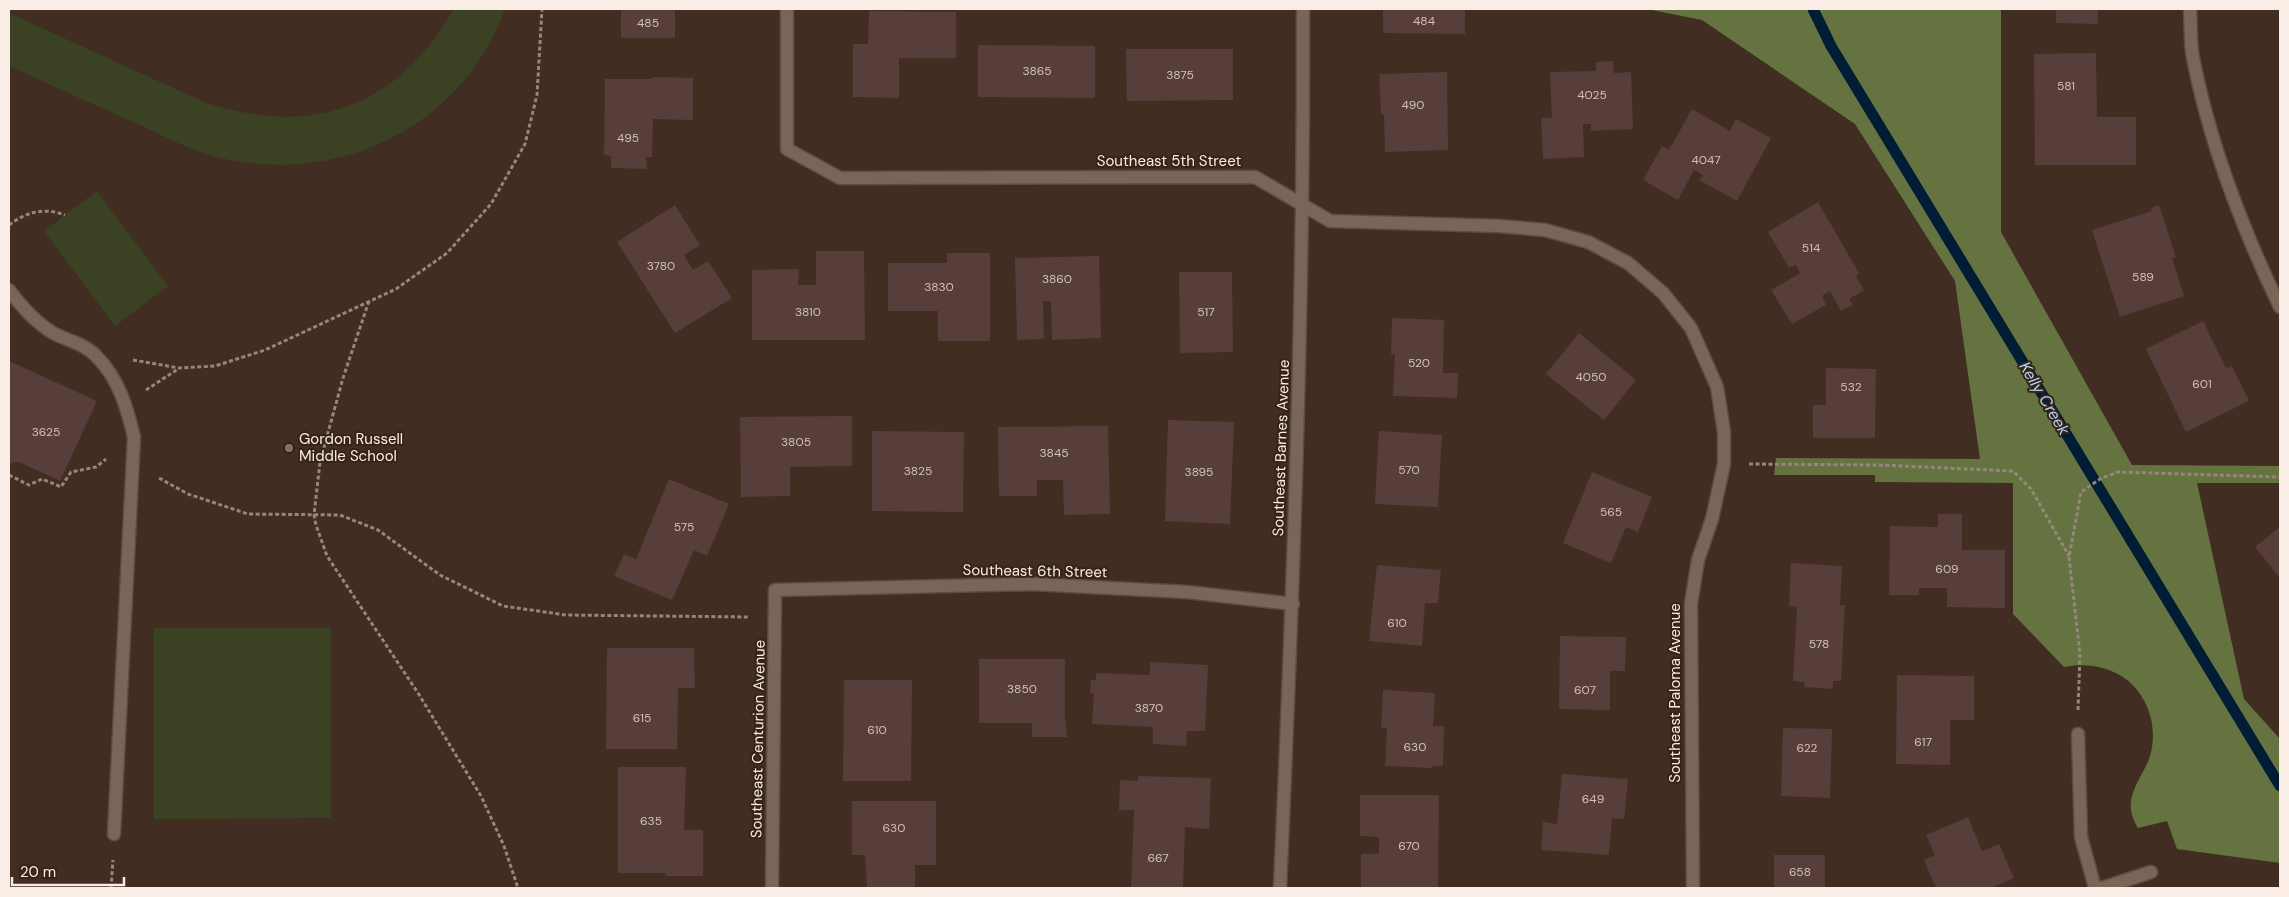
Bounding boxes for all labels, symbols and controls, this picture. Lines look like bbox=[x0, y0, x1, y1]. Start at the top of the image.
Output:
house number: 484 bbox=[1413, 13, 1435, 29]
house number: 485 bbox=[637, 15, 659, 31]
house number: 3865 bbox=[1022, 63, 1052, 79]
house number: 3875 bbox=[1166, 67, 1194, 83]
house number: 581 bbox=[2057, 78, 2075, 94]
house number: 4025 bbox=[1577, 87, 1607, 103]
house number: 490 bbox=[1401, 97, 1425, 113]
house number: 495 bbox=[617, 130, 639, 146]
street label: Southeast 5th Street bbox=[1097, 151, 1241, 171]
house number: 4047 bbox=[1691, 152, 1721, 168]
house number: 514 bbox=[1802, 240, 1820, 256]
house number: 3780 bbox=[647, 258, 675, 274]
house number: 589 bbox=[2132, 269, 2154, 285]
house number: 3860 bbox=[1042, 271, 1072, 287]
house number: 3830 bbox=[924, 279, 954, 295]
house number: 3810 bbox=[795, 304, 821, 320]
house number: 517 bbox=[1197, 304, 1215, 320]
house number: 520 bbox=[1408, 355, 1430, 371]
water label: Kelly Creek bbox=[2014, 358, 2075, 440]
street label: Southeast Barnes Avenue bbox=[1268, 359, 1294, 537]
house number: 4050 bbox=[1575, 369, 1607, 385]
house number: 601 bbox=[2192, 376, 2212, 392]
house number: 532 bbox=[1840, 379, 1862, 395]
house number: 3625 bbox=[32, 424, 60, 440]
place label: Gordon Russell Middle School bbox=[299, 429, 403, 466]
house number: 3805 bbox=[781, 434, 811, 450]
marker: Gordon Russell Middle School bbox=[283, 442, 295, 454]
house number: 3845 bbox=[1040, 445, 1069, 461]
house number: 570 bbox=[1398, 462, 1420, 478]
house number: 3825 bbox=[904, 463, 932, 479]
house number: 3895 bbox=[1185, 464, 1213, 480]
house number: 565 bbox=[1600, 504, 1622, 520]
house number: 575 bbox=[674, 519, 694, 535]
street label: Southeast 6th Street bbox=[962, 560, 1108, 582]
house number: 609 bbox=[1935, 561, 1959, 577]
street label: Southeast Paloma Avenue bbox=[1665, 603, 1685, 783]
house number: 610 bbox=[1387, 615, 1407, 631]
house number: 578 bbox=[1809, 636, 1829, 652]
street label: Southeast Centurion Avenue bbox=[746, 640, 770, 838]
house number: 3850 bbox=[1007, 681, 1037, 697]
house number: 607 bbox=[1574, 682, 1596, 698]
house number: 3870 bbox=[1135, 700, 1163, 716]
house number: 615 bbox=[633, 710, 651, 726]
house number: 610 bbox=[867, 722, 887, 738]
house number: 617 bbox=[1914, 734, 1932, 750]
house number: 630 bbox=[1404, 739, 1426, 755]
house number: 622 bbox=[1796, 740, 1818, 756]
house number: 649 bbox=[1582, 791, 1604, 807]
house number: 635 bbox=[640, 813, 662, 829]
house number: 630 bbox=[883, 820, 905, 836]
house number: 670 bbox=[1398, 838, 1420, 854]
house number: 667 bbox=[1147, 850, 1169, 866]
scale bar bbox=[12, 854, 125, 886]
text: 20 m bbox=[20, 862, 56, 882]
house number: 658 bbox=[1789, 864, 1811, 880]

